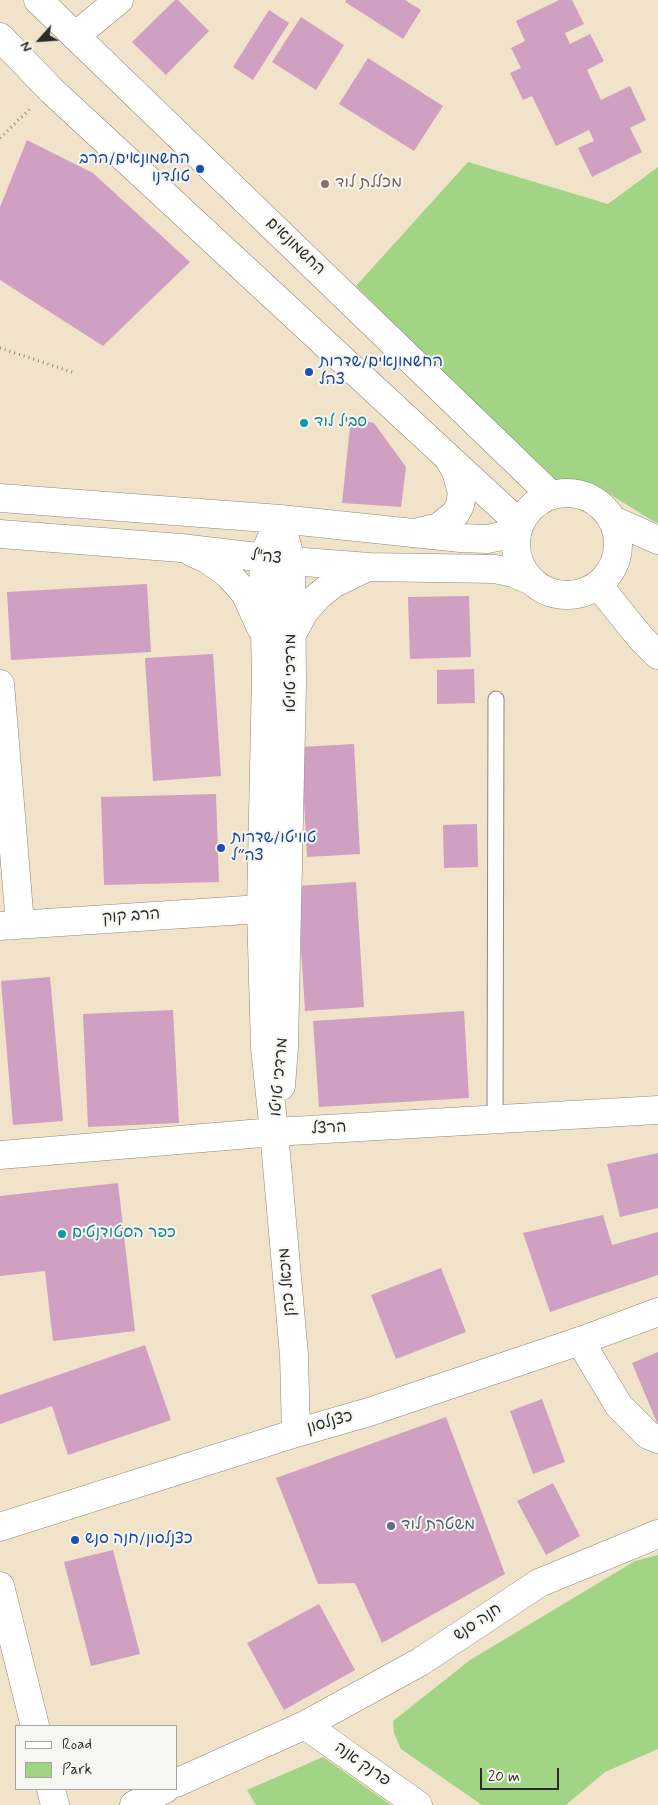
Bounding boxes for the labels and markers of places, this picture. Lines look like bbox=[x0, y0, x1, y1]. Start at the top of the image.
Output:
place label: החשמונאים/הרב טולדנו bbox=[79, 150, 190, 188]
marker: החשמונאים/הרב טולדנו bbox=[194, 163, 206, 175]
place label: מכללת לוד bbox=[335, 174, 402, 194]
marker: מכללת לוד bbox=[319, 178, 331, 190]
place label: החשמונאים/שדרות צהל bbox=[319, 353, 443, 391]
marker: החשמונאים/שדרות צהל bbox=[303, 366, 315, 378]
place label: סביל לוד bbox=[314, 413, 367, 433]
marker: סביל לוד bbox=[298, 417, 310, 429]
place label: טוויטו/שדרות צה״ל bbox=[231, 829, 316, 867]
marker: טוויטו/שדרות צה״ל bbox=[215, 842, 227, 854]
place label: כפר הסטודנטים bbox=[72, 1224, 176, 1244]
marker: כפר הסטודנטים bbox=[56, 1228, 68, 1240]
place label: משטרת לוד bbox=[401, 1516, 475, 1536]
marker: משטרת לוד bbox=[385, 1520, 397, 1532]
place label: כצנלסון/חנה סנש bbox=[85, 1530, 193, 1550]
marker: כצנלסון/חנה סנש bbox=[69, 1534, 81, 1546]

